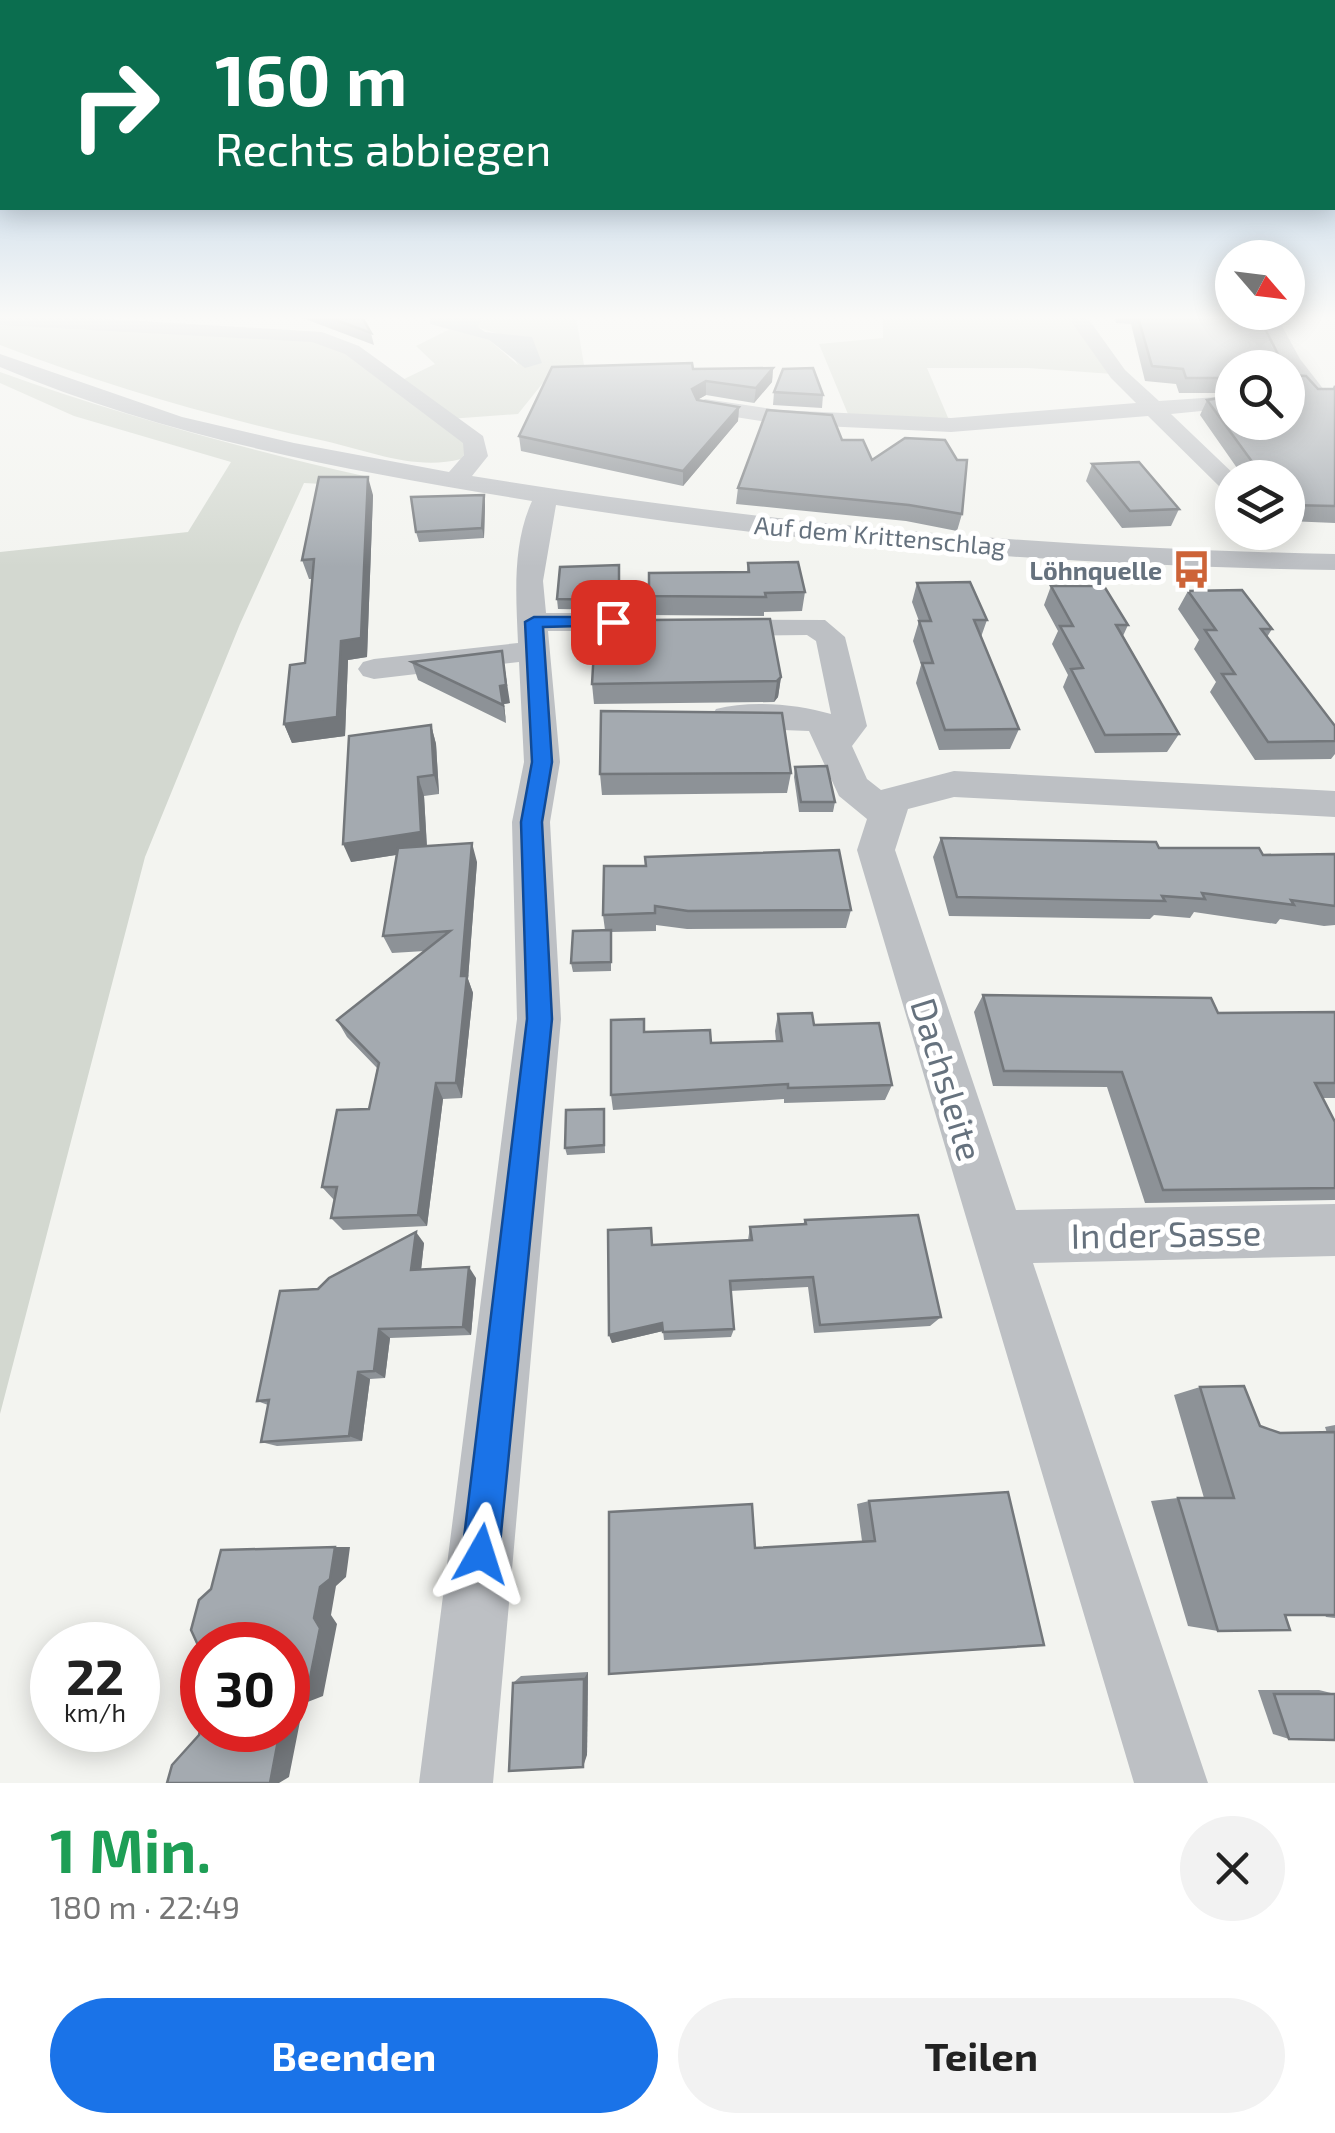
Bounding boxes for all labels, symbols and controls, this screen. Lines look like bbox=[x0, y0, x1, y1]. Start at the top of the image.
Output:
text: 160 m bbox=[215, 36, 408, 120]
icon: right bbox=[50, 40, 180, 170]
text: Rechts abbiegen bbox=[215, 121, 552, 175]
north arrow bbox=[1215, 240, 1305, 330]
map controls bbox=[1215, 240, 1305, 550]
button: search bbox=[1215, 350, 1305, 440]
button: layers bbox=[1215, 460, 1305, 550]
street label: Auf dem Krittenschlag bbox=[753, 509, 1007, 561]
bus stop icon: Löhnquelle bbox=[1171, 549, 1213, 591]
place label: Löhnquelle bbox=[1030, 555, 1162, 585]
pin bbox=[571, 580, 656, 665]
icon: arrive bbox=[586, 595, 641, 650]
street label: Dachsleite bbox=[903, 993, 993, 1165]
street label: In der Sasse bbox=[1070, 1210, 1262, 1256]
position arrow bbox=[429, 1502, 533, 1606]
speed limit sign: 30 bbox=[180, 1622, 310, 1752]
text: 22 bbox=[66, 1645, 124, 1705]
text: km/h bbox=[64, 1697, 126, 1727]
text: 1 Min. bbox=[50, 1813, 211, 1885]
button: close bbox=[1180, 1816, 1285, 1921]
text: 180 m · 22:49 bbox=[50, 1887, 240, 1925]
button: Beenden bbox=[50, 1998, 658, 2113]
button: Teilen bbox=[678, 1998, 1285, 2113]

